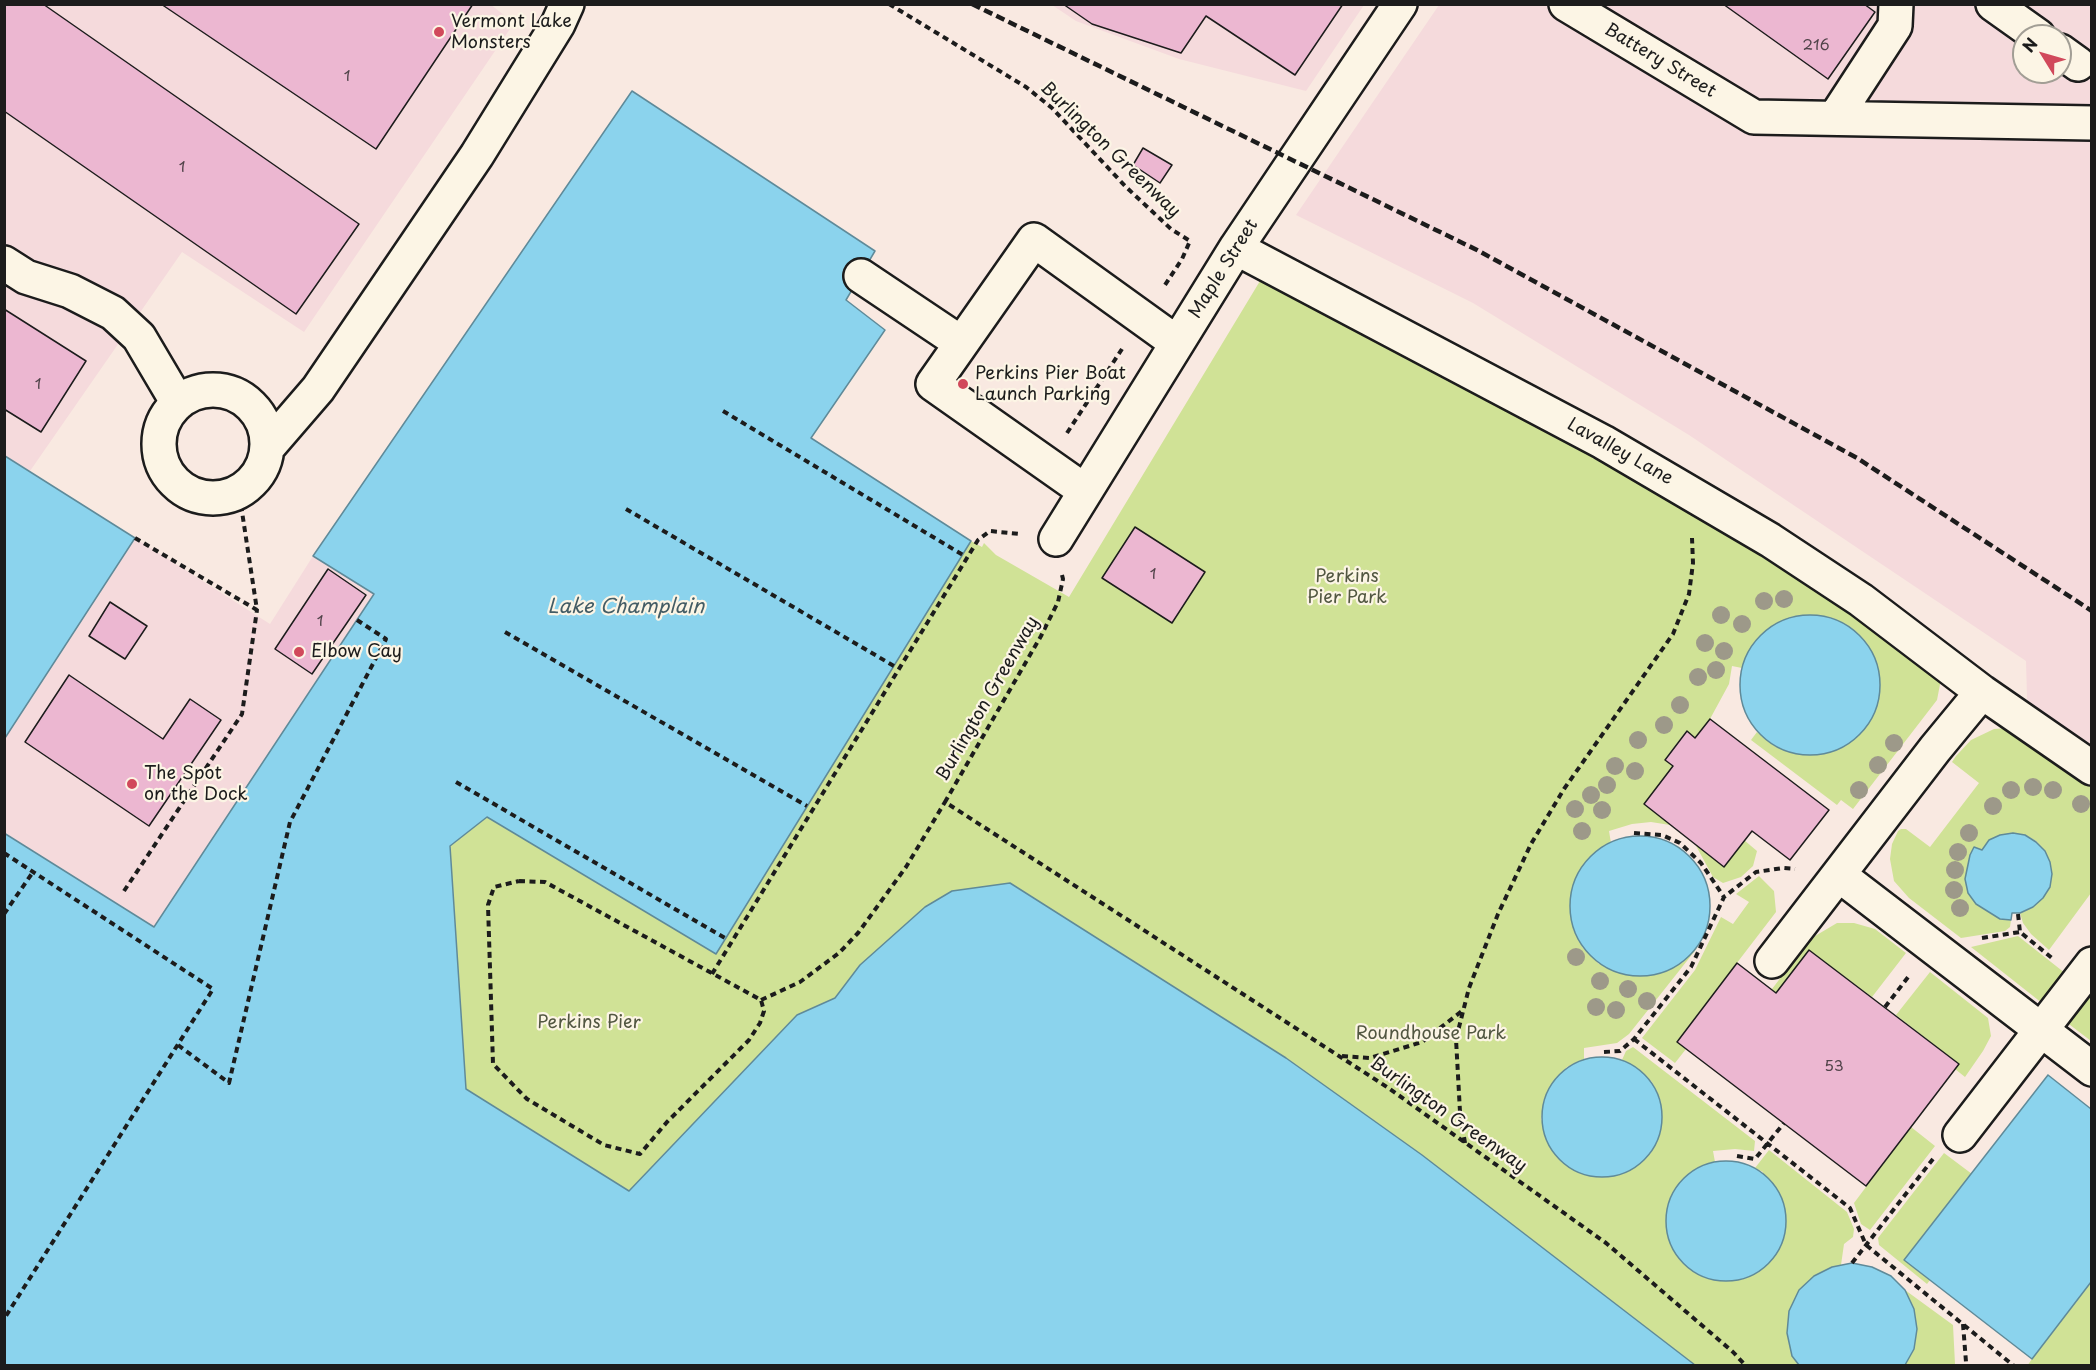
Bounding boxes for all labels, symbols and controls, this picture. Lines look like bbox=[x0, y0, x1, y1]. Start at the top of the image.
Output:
place label: Vermont Lake Monsters bbox=[451, 11, 572, 54]
street label: Battery Street bbox=[1600, 19, 1720, 103]
north arrow bbox=[2012, 24, 2072, 84]
marker: Vermont Lake Monsters bbox=[432, 25, 446, 39]
text: N bbox=[2016, 32, 2043, 57]
house number: 216 bbox=[1802, 37, 1830, 55]
house number: 1 bbox=[344, 68, 350, 86]
street label: Burlington Greenway bbox=[1035, 77, 1185, 223]
house number: 1 bbox=[179, 159, 185, 177]
street label: Maple Street bbox=[1185, 215, 1263, 323]
place label: Perkins Pier Boat Launch Parking bbox=[975, 363, 1126, 406]
house number: 1 bbox=[35, 376, 41, 394]
marker: Perkins Pier Boat Launch Parking bbox=[956, 377, 970, 391]
street label: Lavalley Lane bbox=[1563, 414, 1677, 490]
house number: 1 bbox=[1150, 566, 1156, 584]
park label: Perkins Pier Park bbox=[1307, 566, 1387, 608]
water label: Lake Champlain bbox=[548, 595, 704, 619]
house number: 1 bbox=[317, 613, 323, 631]
street label: Burlington Greenway bbox=[932, 613, 1044, 785]
place label: Elbow Cay bbox=[311, 641, 402, 663]
marker: Elbow Cay bbox=[292, 645, 306, 659]
place label: The Spot on the Dock bbox=[144, 763, 247, 806]
marker: The Spot on the Dock bbox=[125, 777, 139, 791]
park label: Perkins Pier bbox=[537, 1012, 641, 1034]
park label: Roundhouse Park bbox=[1356, 1023, 1506, 1045]
street label: Burlington Greenway bbox=[1365, 1053, 1531, 1177]
house number: 53 bbox=[1824, 1058, 1844, 1076]

